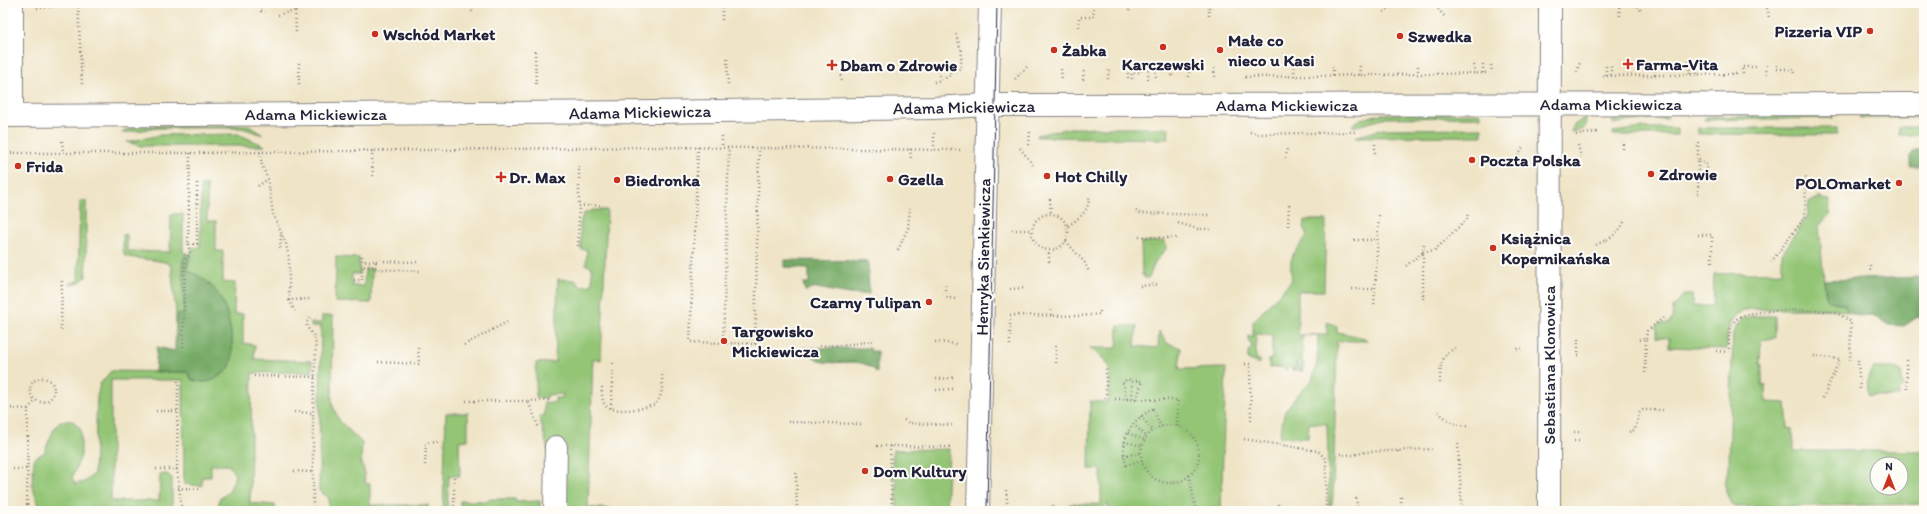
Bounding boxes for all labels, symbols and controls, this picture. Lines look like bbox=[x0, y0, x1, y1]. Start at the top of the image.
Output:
place label: Pizzeria VIP bbox=[1774, 21, 1862, 41]
place label: Wschód Market bbox=[383, 24, 496, 44]
place label: Szwedka bbox=[1408, 26, 1472, 46]
marker: Pizzeria VIP bbox=[1865, 26, 1875, 36]
marker: Wschód Market bbox=[370, 29, 380, 39]
place label: Małe co nieco u Kasi bbox=[1227, 30, 1315, 70]
marker: Szwedka bbox=[1395, 31, 1405, 41]
place label: Żabka bbox=[1062, 40, 1107, 60]
marker: Karczewski bbox=[1158, 42, 1168, 52]
marker: Żabka bbox=[1049, 45, 1059, 55]
marker: Małe co nieco u Kasi bbox=[1215, 45, 1225, 55]
place label: Karczewski bbox=[1122, 54, 1204, 74]
place label: Farma-Vita bbox=[1636, 54, 1718, 74]
place label: Dbam o Zdrowie bbox=[840, 55, 957, 75]
marker: Farma-Vita bbox=[1623, 59, 1633, 69]
marker: Dbam o Zdrowie bbox=[827, 60, 837, 70]
street label: Adama Mickiewicza bbox=[1540, 94, 1682, 114]
street label: Adama Mickiewicza bbox=[1216, 95, 1358, 115]
street label: Adama Mickiewicza bbox=[893, 96, 1036, 118]
street label: Adama Mickiewicza bbox=[569, 101, 712, 123]
street label: Adama Mickiewicza bbox=[245, 104, 387, 124]
place label: Poczta Polska bbox=[1480, 150, 1581, 170]
marker: Poczta Polska bbox=[1467, 155, 1477, 165]
place label: Frida bbox=[26, 156, 64, 176]
marker: Frida bbox=[13, 161, 23, 171]
place label: Zdrowie bbox=[1659, 164, 1717, 184]
place label: Hot Chilly bbox=[1055, 166, 1128, 187]
place label: Dr. Max bbox=[509, 167, 567, 187]
place label: Gzella bbox=[898, 169, 944, 189]
marker: Zdrowie bbox=[1646, 169, 1656, 179]
place label: Biedronka bbox=[625, 170, 700, 190]
marker: Hot Chilly bbox=[1042, 171, 1052, 181]
marker: Dr. Max bbox=[496, 172, 506, 182]
place label: POLOmarket bbox=[1795, 173, 1892, 193]
marker: Gzella bbox=[885, 174, 895, 184]
marker: Biedronka bbox=[612, 175, 622, 185]
street label: Henryka Sienkiewicza bbox=[972, 178, 994, 336]
marker: POLOmarket bbox=[1894, 178, 1904, 188]
place label: Książnica Kopernikańska bbox=[1501, 228, 1611, 269]
marker: Książnica Kopernikańska bbox=[1488, 243, 1498, 253]
street label: Sebastiana Klonowica bbox=[1539, 285, 1559, 444]
place label: Czarny Tulipan bbox=[810, 292, 921, 313]
marker: Czarny Tulipan bbox=[924, 297, 934, 307]
place label: Targowisko Mickiewicza bbox=[731, 321, 820, 361]
marker: Targowisko Mickiewicza bbox=[719, 336, 729, 346]
north arrow bbox=[1869, 456, 1909, 496]
text: N bbox=[1885, 460, 1893, 473]
place label: Dom Kultury bbox=[873, 461, 967, 482]
marker: Dom Kultury bbox=[860, 466, 870, 476]

